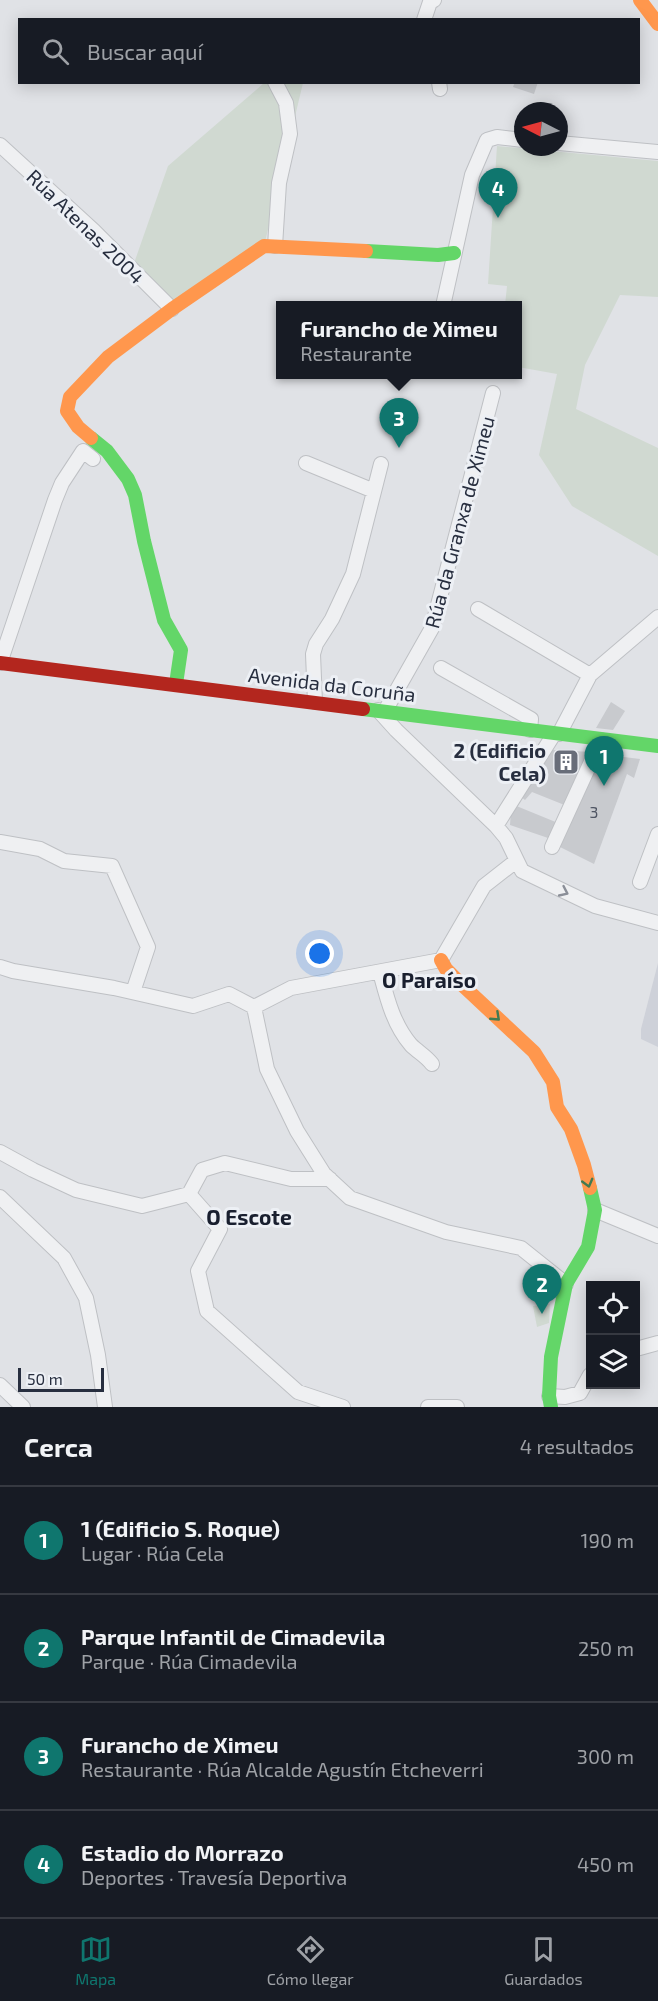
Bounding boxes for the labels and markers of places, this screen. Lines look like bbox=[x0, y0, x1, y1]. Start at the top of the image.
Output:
pin: 4 bbox=[478, 168, 518, 218]
pin: 3 bbox=[380, 398, 418, 448]
pin: 1 bbox=[584, 736, 624, 786]
place label: 2 (Edificio Cela) bbox=[454, 738, 546, 785]
building icon: 2 (Edificio Cela) bbox=[551, 747, 581, 777]
pin: 2 bbox=[522, 1264, 562, 1314]

